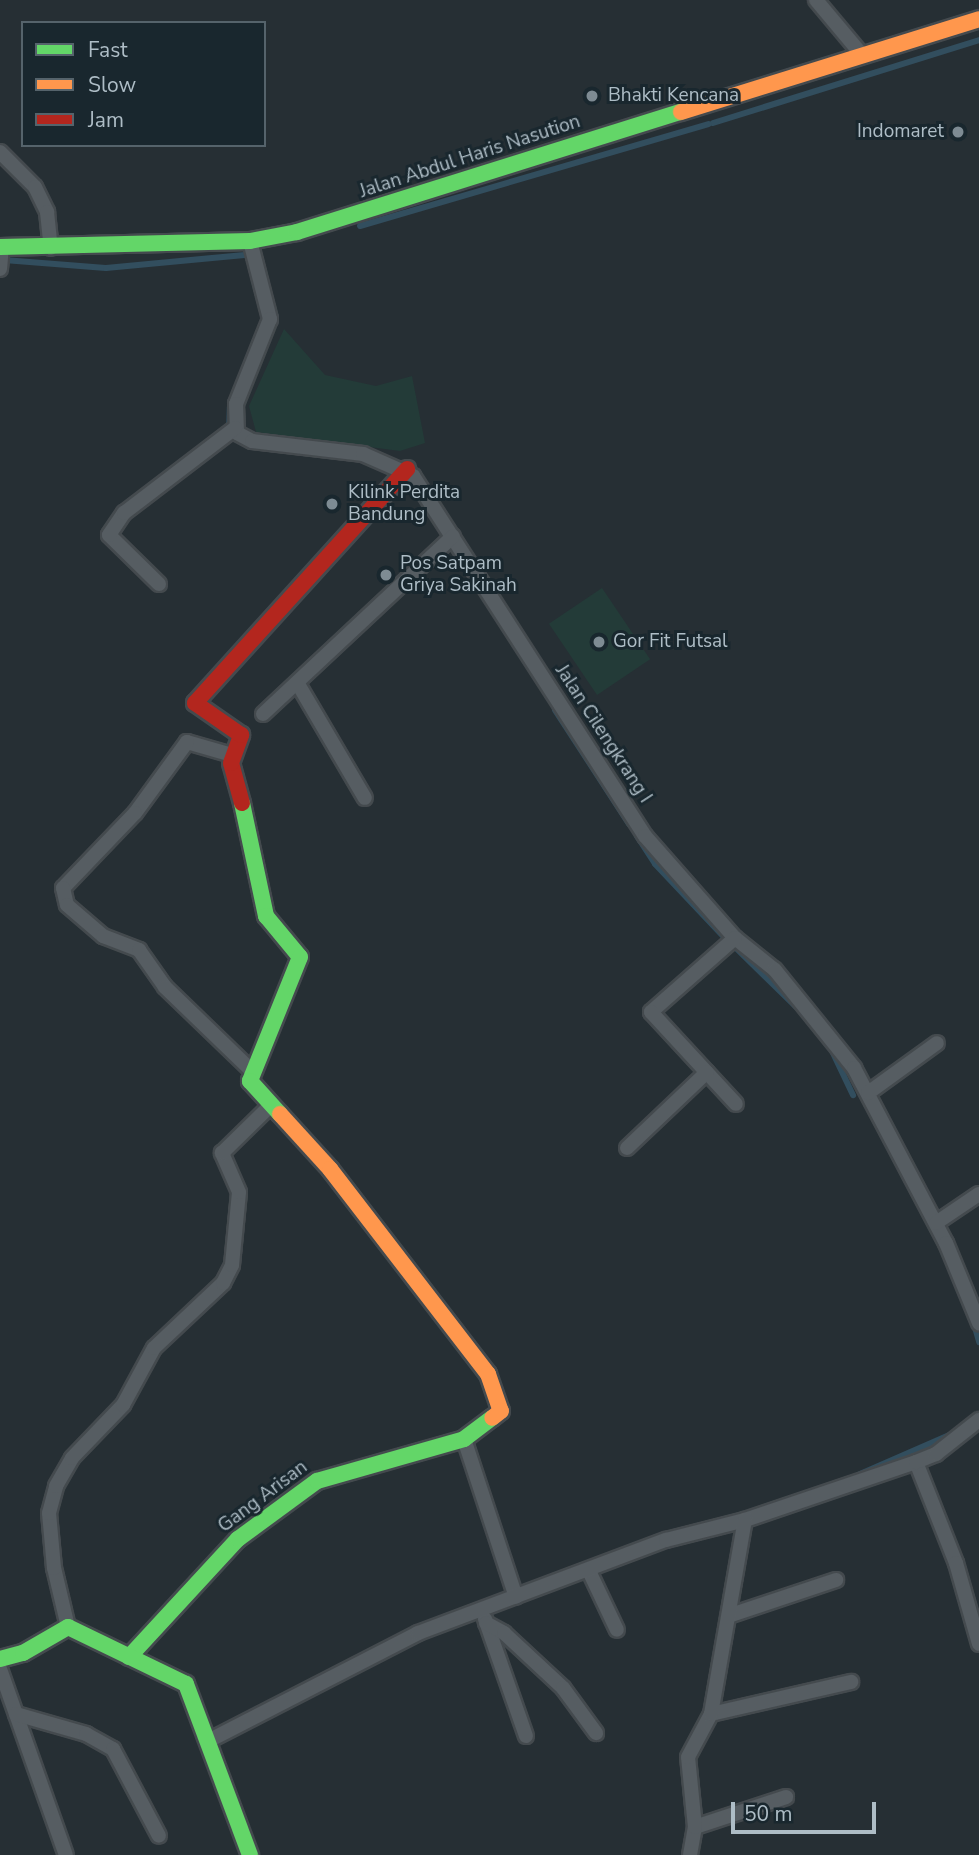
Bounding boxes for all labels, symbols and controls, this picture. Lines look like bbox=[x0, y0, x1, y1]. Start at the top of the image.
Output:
legend bbox=[21, 21, 266, 147]
text: Fast bbox=[88, 36, 128, 64]
text: Slow bbox=[88, 71, 136, 99]
place label: Bhakti Kencana bbox=[608, 85, 739, 107]
marker: Bhakti Kencana bbox=[582, 86, 602, 106]
text: Jam bbox=[88, 106, 124, 134]
street label: Jalan Abdul Haris Nasution bbox=[357, 110, 583, 204]
place label: Indomaret bbox=[857, 121, 944, 143]
marker: Indomaret bbox=[950, 124, 966, 140]
place label: Kilink Perdita Bandung bbox=[348, 482, 460, 526]
marker: Kilink Perdita Bandung bbox=[322, 494, 342, 514]
place label: Pos Satpam Griya Sakinah bbox=[400, 553, 517, 597]
marker: Pos Satpam Griya Sakinah bbox=[378, 567, 394, 583]
place label: Gor Fit Futsal bbox=[613, 631, 728, 653]
marker: Gor Fit Futsal bbox=[591, 634, 607, 650]
street label: Jalan Cilengkrang I bbox=[550, 661, 656, 807]
street label: Gang Arisan bbox=[214, 1456, 312, 1538]
scale bar bbox=[734, 1788, 879, 1832]
text: 50 m bbox=[744, 1800, 793, 1828]

